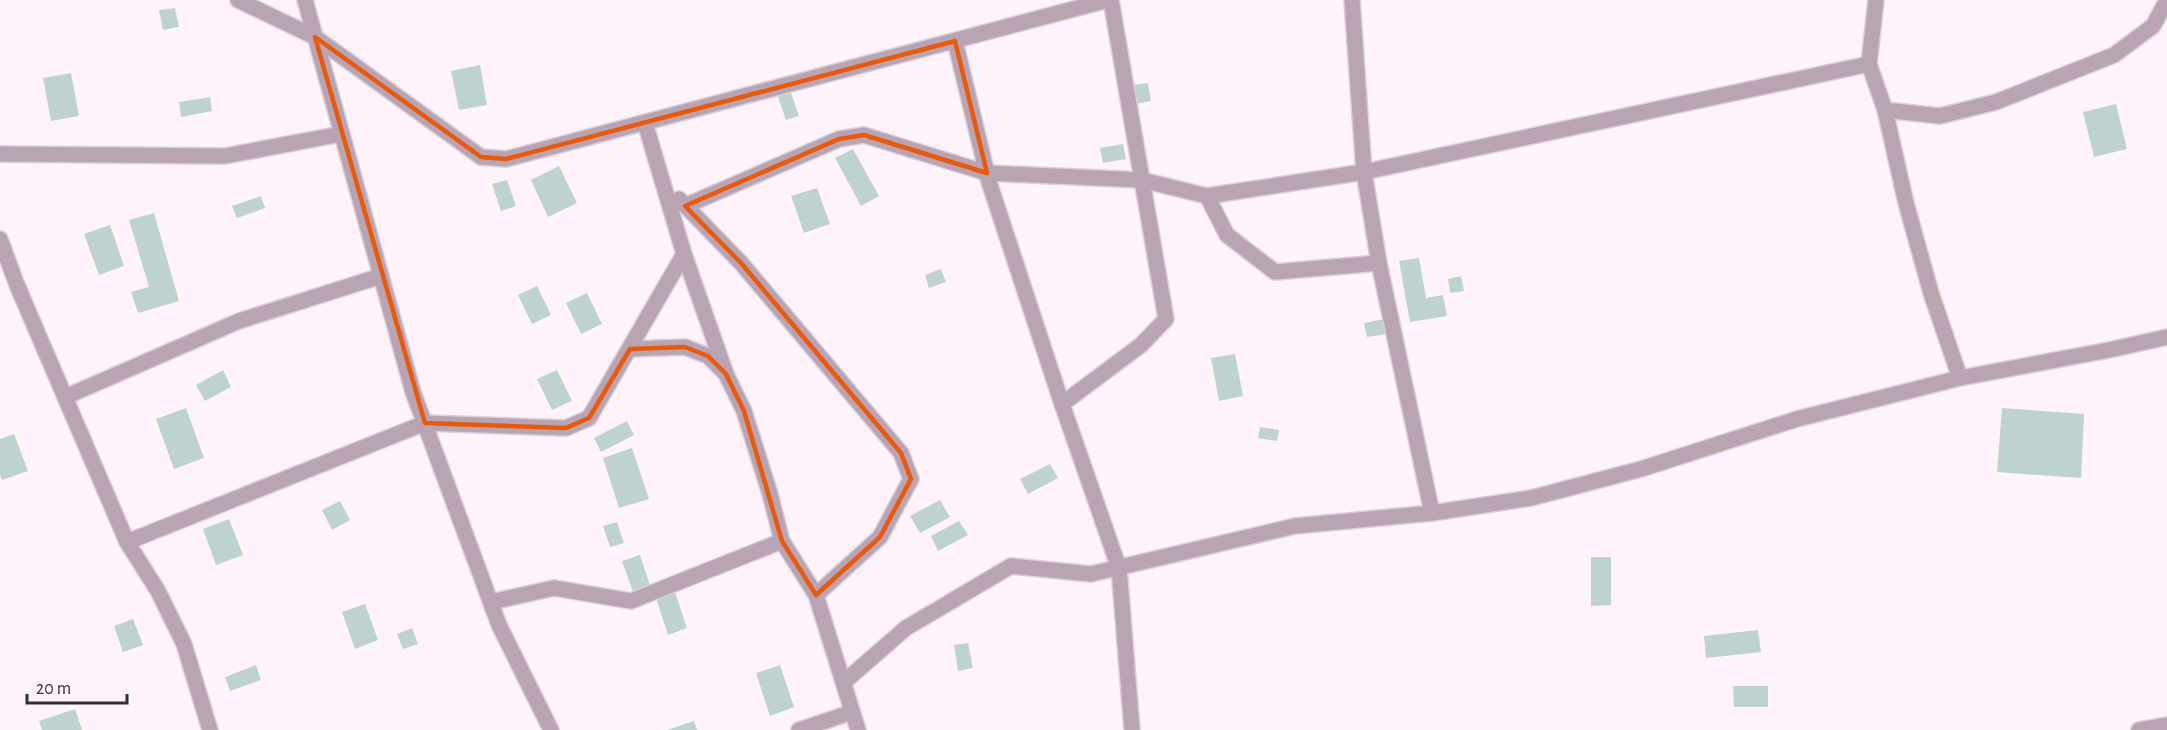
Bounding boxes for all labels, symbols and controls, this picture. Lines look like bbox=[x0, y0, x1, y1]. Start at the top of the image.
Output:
scale bar bbox=[27, 667, 128, 705]
text: 20 m bbox=[36, 680, 71, 698]

